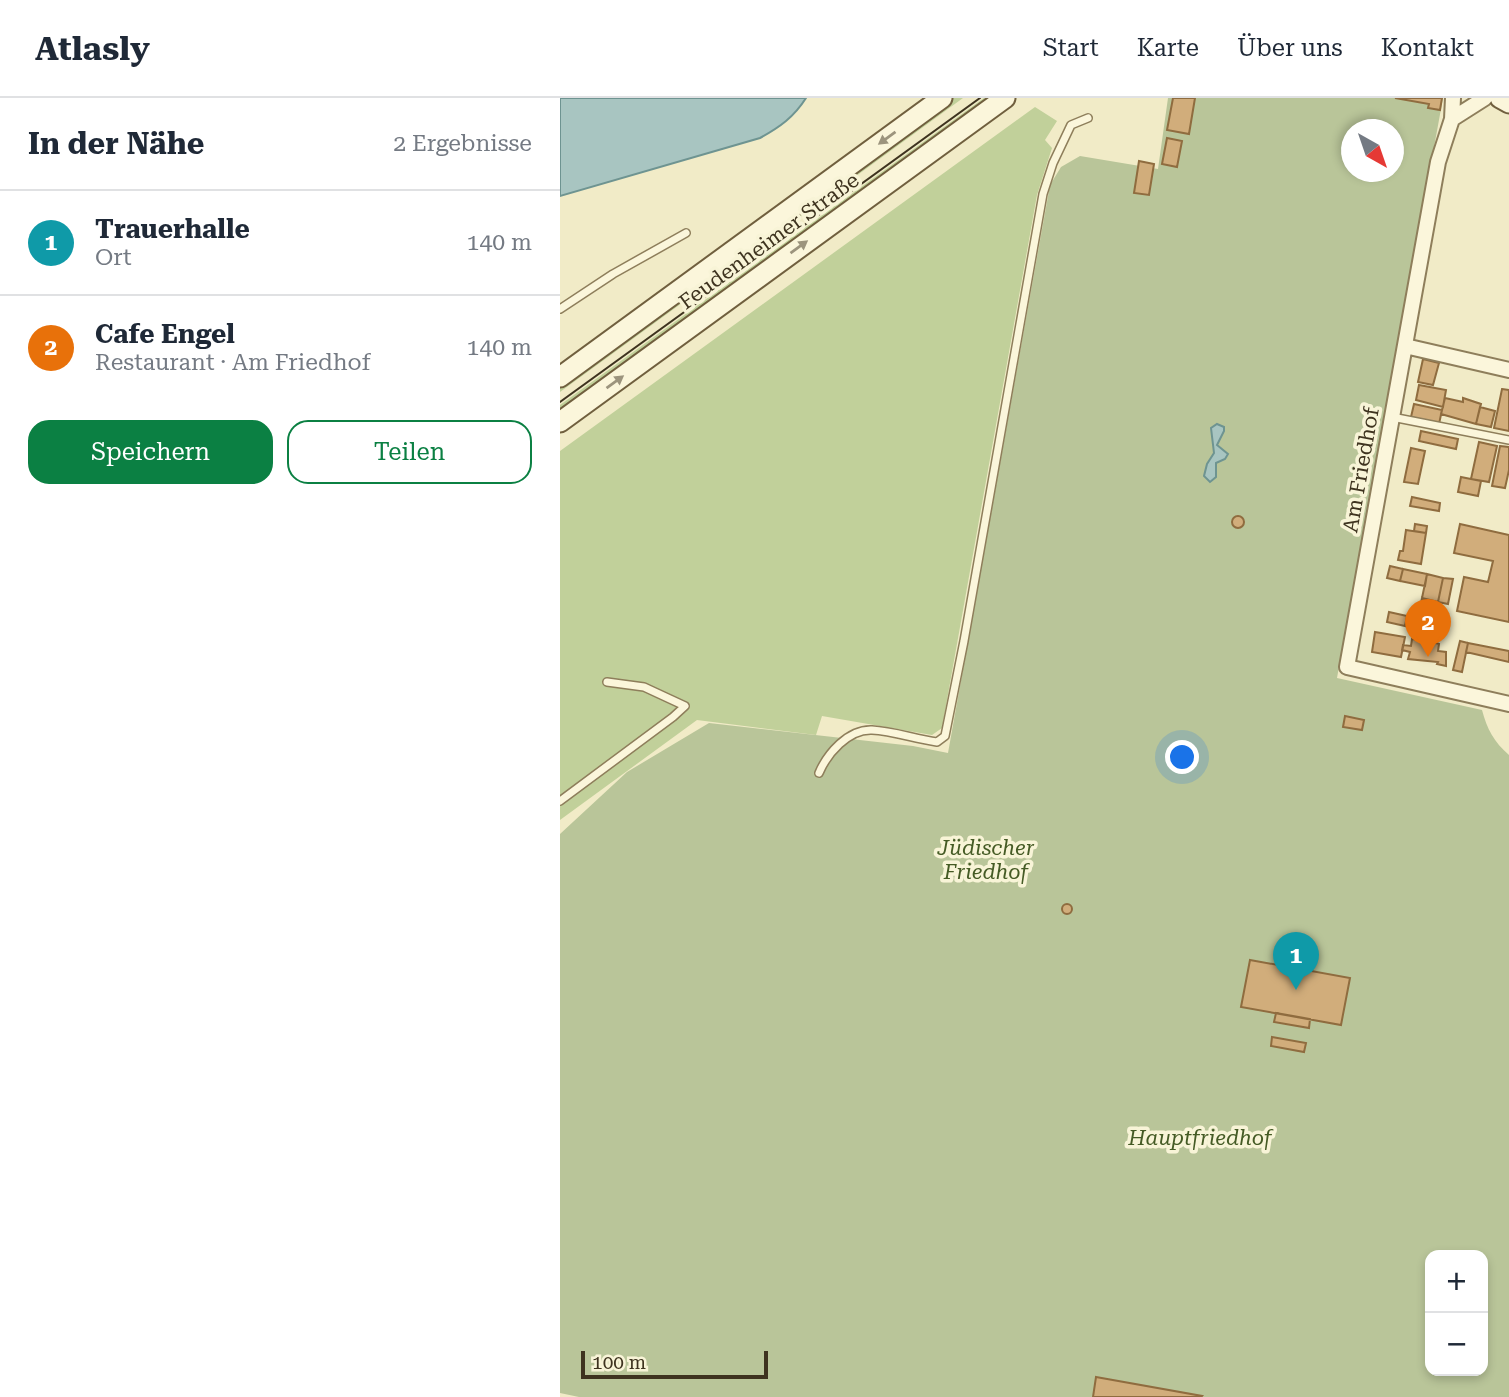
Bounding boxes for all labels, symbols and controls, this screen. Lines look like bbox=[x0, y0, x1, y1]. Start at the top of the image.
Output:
text: Atlasly bbox=[35, 29, 150, 68]
text: Start bbox=[1043, 34, 1099, 62]
text: Karte bbox=[1137, 34, 1199, 62]
text: Über uns bbox=[1237, 34, 1343, 62]
text: Kontakt bbox=[1381, 34, 1474, 62]
north arrow bbox=[1341, 119, 1404, 182]
text: In der Nähe bbox=[28, 126, 204, 161]
text: 2 Ergebnisse bbox=[393, 130, 532, 157]
one-way arrow bbox=[878, 131, 896, 145]
street label: Feudenheimer Straße bbox=[674, 168, 864, 314]
text: Trauerhalle bbox=[95, 214, 250, 244]
text: 1 bbox=[45, 229, 57, 256]
text: 140 m bbox=[467, 229, 532, 256]
one-way arrow bbox=[790, 241, 808, 255]
text: Ort bbox=[95, 244, 132, 271]
text: Cafe Engel bbox=[95, 319, 235, 349]
text: 2 bbox=[45, 334, 57, 361]
text: 140 m bbox=[467, 334, 532, 361]
text: Restaurant · Am Friedhof bbox=[95, 349, 370, 376]
one-way arrow bbox=[606, 375, 624, 389]
street label: Am Friedhof bbox=[1338, 405, 1384, 534]
button: Speichern bbox=[28, 420, 273, 484]
button: Teilen bbox=[287, 420, 532, 484]
pin: 2 bbox=[1405, 599, 1451, 657]
your location bbox=[1165, 740, 1199, 774]
park label: Jüdischer Friedhof bbox=[936, 836, 1035, 884]
pin: 1 bbox=[1273, 932, 1319, 990]
park label: Hauptfriedhof bbox=[1127, 1126, 1274, 1150]
map controls bbox=[1425, 1250, 1488, 1376]
button: + bbox=[1425, 1250, 1488, 1313]
button: − bbox=[1425, 1313, 1488, 1376]
scale bar bbox=[581, 1348, 768, 1380]
text: 100 m bbox=[592, 1351, 646, 1374]

